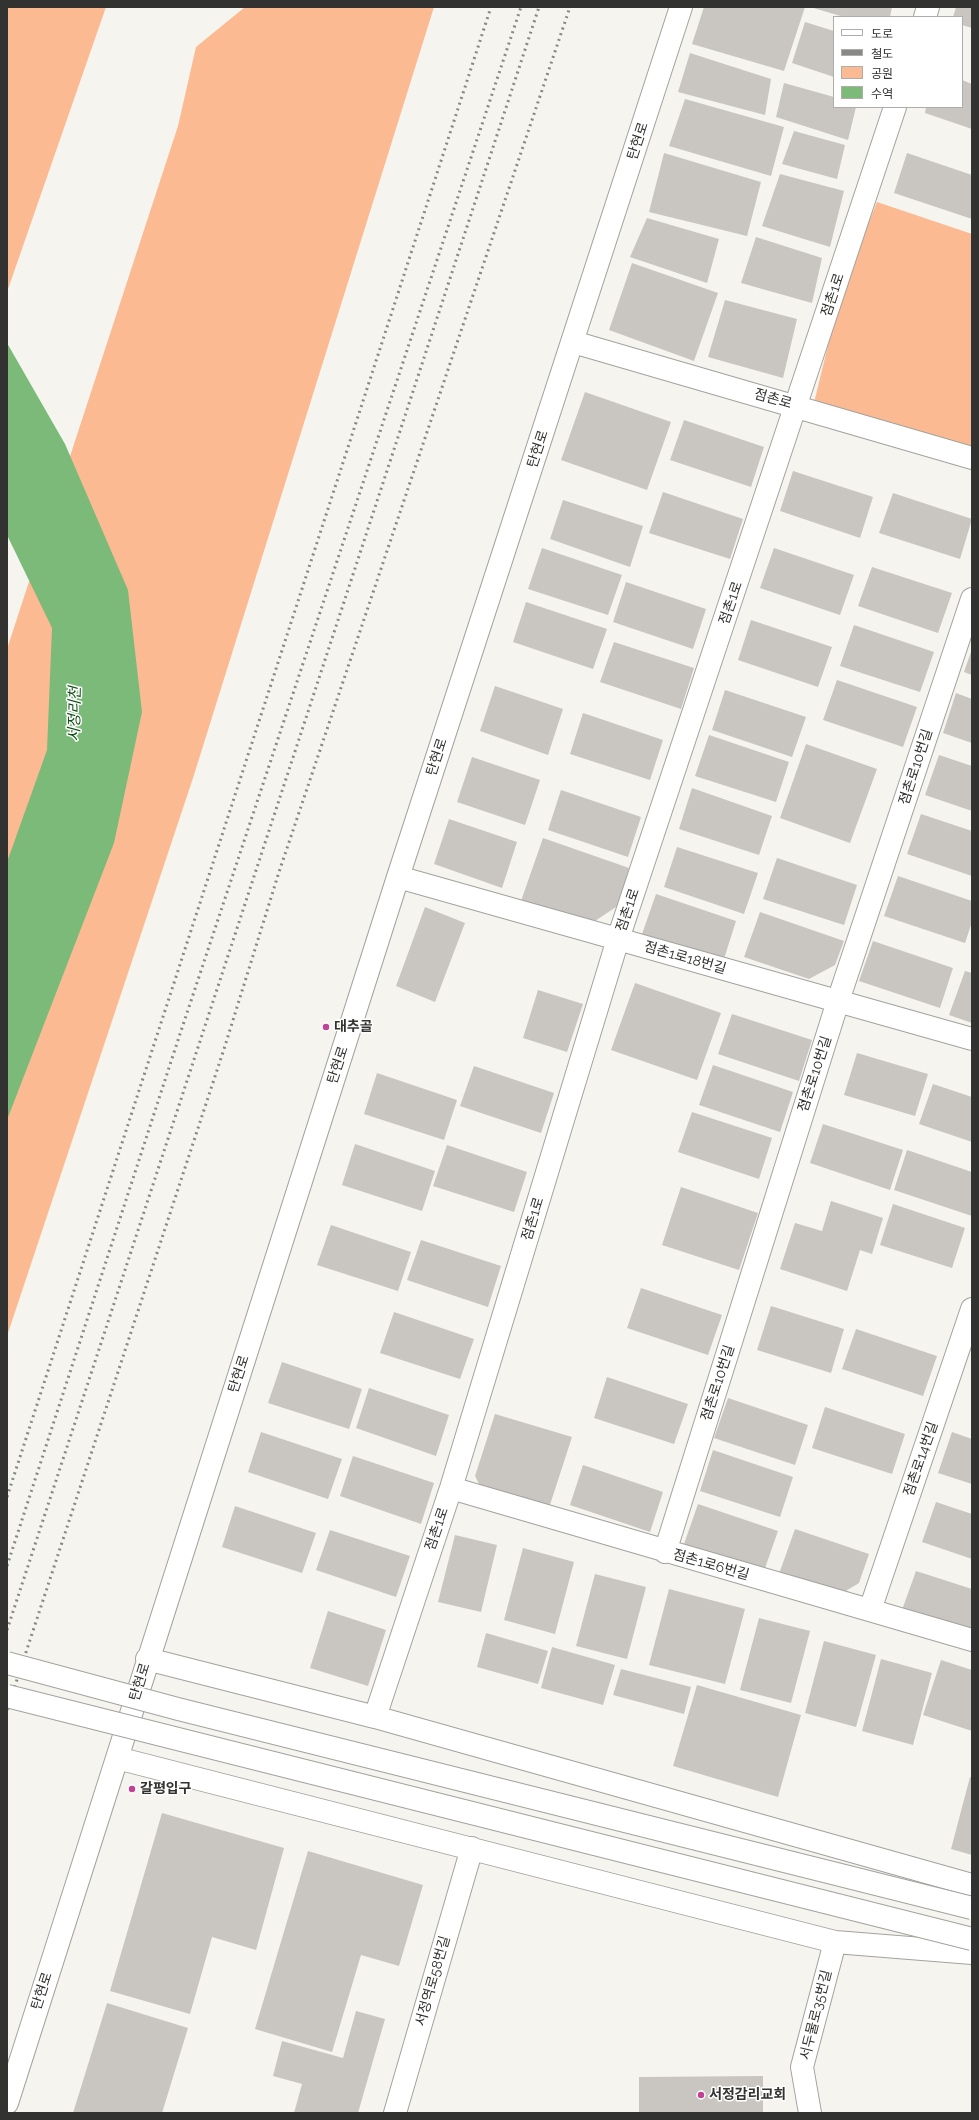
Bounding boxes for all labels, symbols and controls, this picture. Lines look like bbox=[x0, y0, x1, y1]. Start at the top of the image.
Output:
legend bbox=[833, 16, 963, 108]
text: 도로 bbox=[871, 27, 893, 41]
text: 철도 bbox=[871, 47, 893, 61]
text: 공원 bbox=[871, 67, 893, 81]
text: 수역 bbox=[871, 87, 893, 101]
street label: 탄현로 bbox=[624, 120, 652, 162]
street label: 점촌1로 bbox=[818, 271, 848, 319]
street label: 점촌로 bbox=[752, 386, 794, 412]
street label: 탄현로 bbox=[524, 428, 552, 470]
street label: 점촌1로 bbox=[716, 579, 746, 627]
water label: 서정리천 bbox=[66, 686, 84, 742]
street label: 점촌로10번길 bbox=[896, 727, 936, 807]
street label: 탄현로 bbox=[423, 736, 451, 778]
street label: 점촌1로 bbox=[613, 886, 643, 934]
street label: 점촌1로18번길 bbox=[642, 938, 728, 978]
place label: 대추골 bbox=[334, 1019, 373, 1035]
marker: 대추골 bbox=[321, 1022, 331, 1032]
street label: 점촌로10번길 bbox=[795, 1034, 835, 1114]
street label: 탄현로 bbox=[324, 1044, 352, 1086]
street label: 점촌1로 bbox=[518, 1195, 548, 1243]
street label: 점촌로10번길 bbox=[698, 1343, 738, 1423]
street label: 탄현로 bbox=[225, 1353, 253, 1395]
street label: 점촌로14번길 bbox=[900, 1419, 942, 1499]
street label: 점촌1로 bbox=[422, 1505, 452, 1553]
street label: 점촌1로6번길 bbox=[671, 1546, 751, 1584]
street label: 탄현로 bbox=[126, 1661, 154, 1703]
place label: 갈평입구 bbox=[140, 1781, 192, 1797]
marker: 갈평입구 bbox=[127, 1784, 137, 1794]
street label: 서정역로58번길 bbox=[412, 1934, 454, 2028]
street label: 서두물로35번길 bbox=[797, 1968, 835, 2062]
street label: 탄현로 bbox=[28, 1970, 56, 2012]
place label: 서정감리교회 bbox=[709, 2087, 786, 2103]
marker: 서정감리교회 bbox=[696, 2090, 706, 2100]

